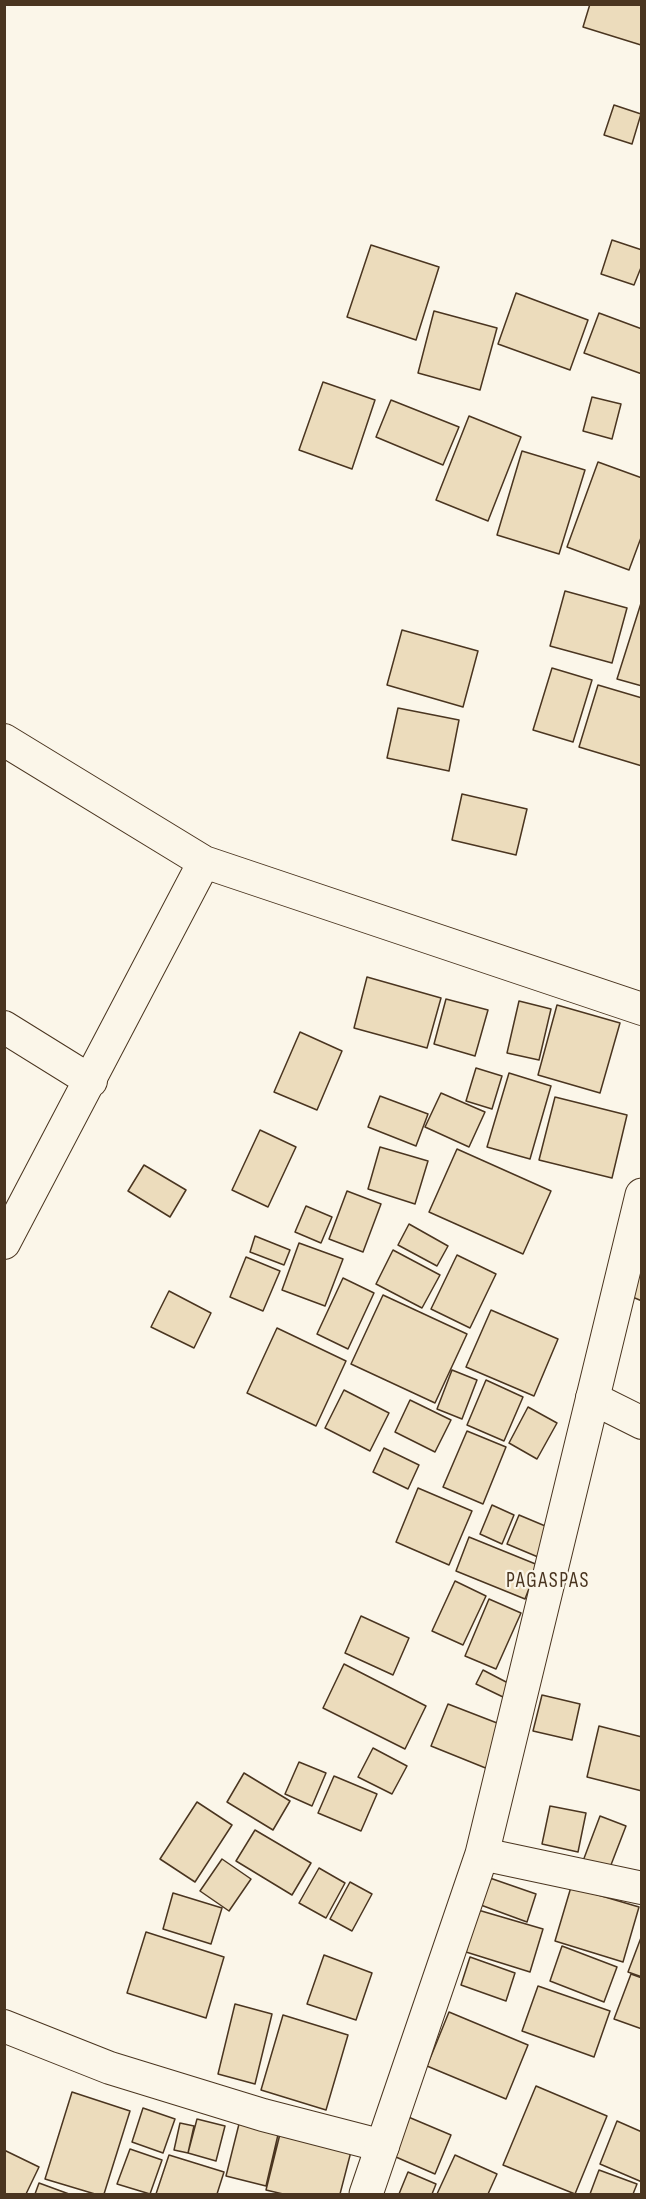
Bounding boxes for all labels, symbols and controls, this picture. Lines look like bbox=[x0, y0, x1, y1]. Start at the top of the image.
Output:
district label: PAGASPAS bbox=[506, 1569, 590, 1595]

